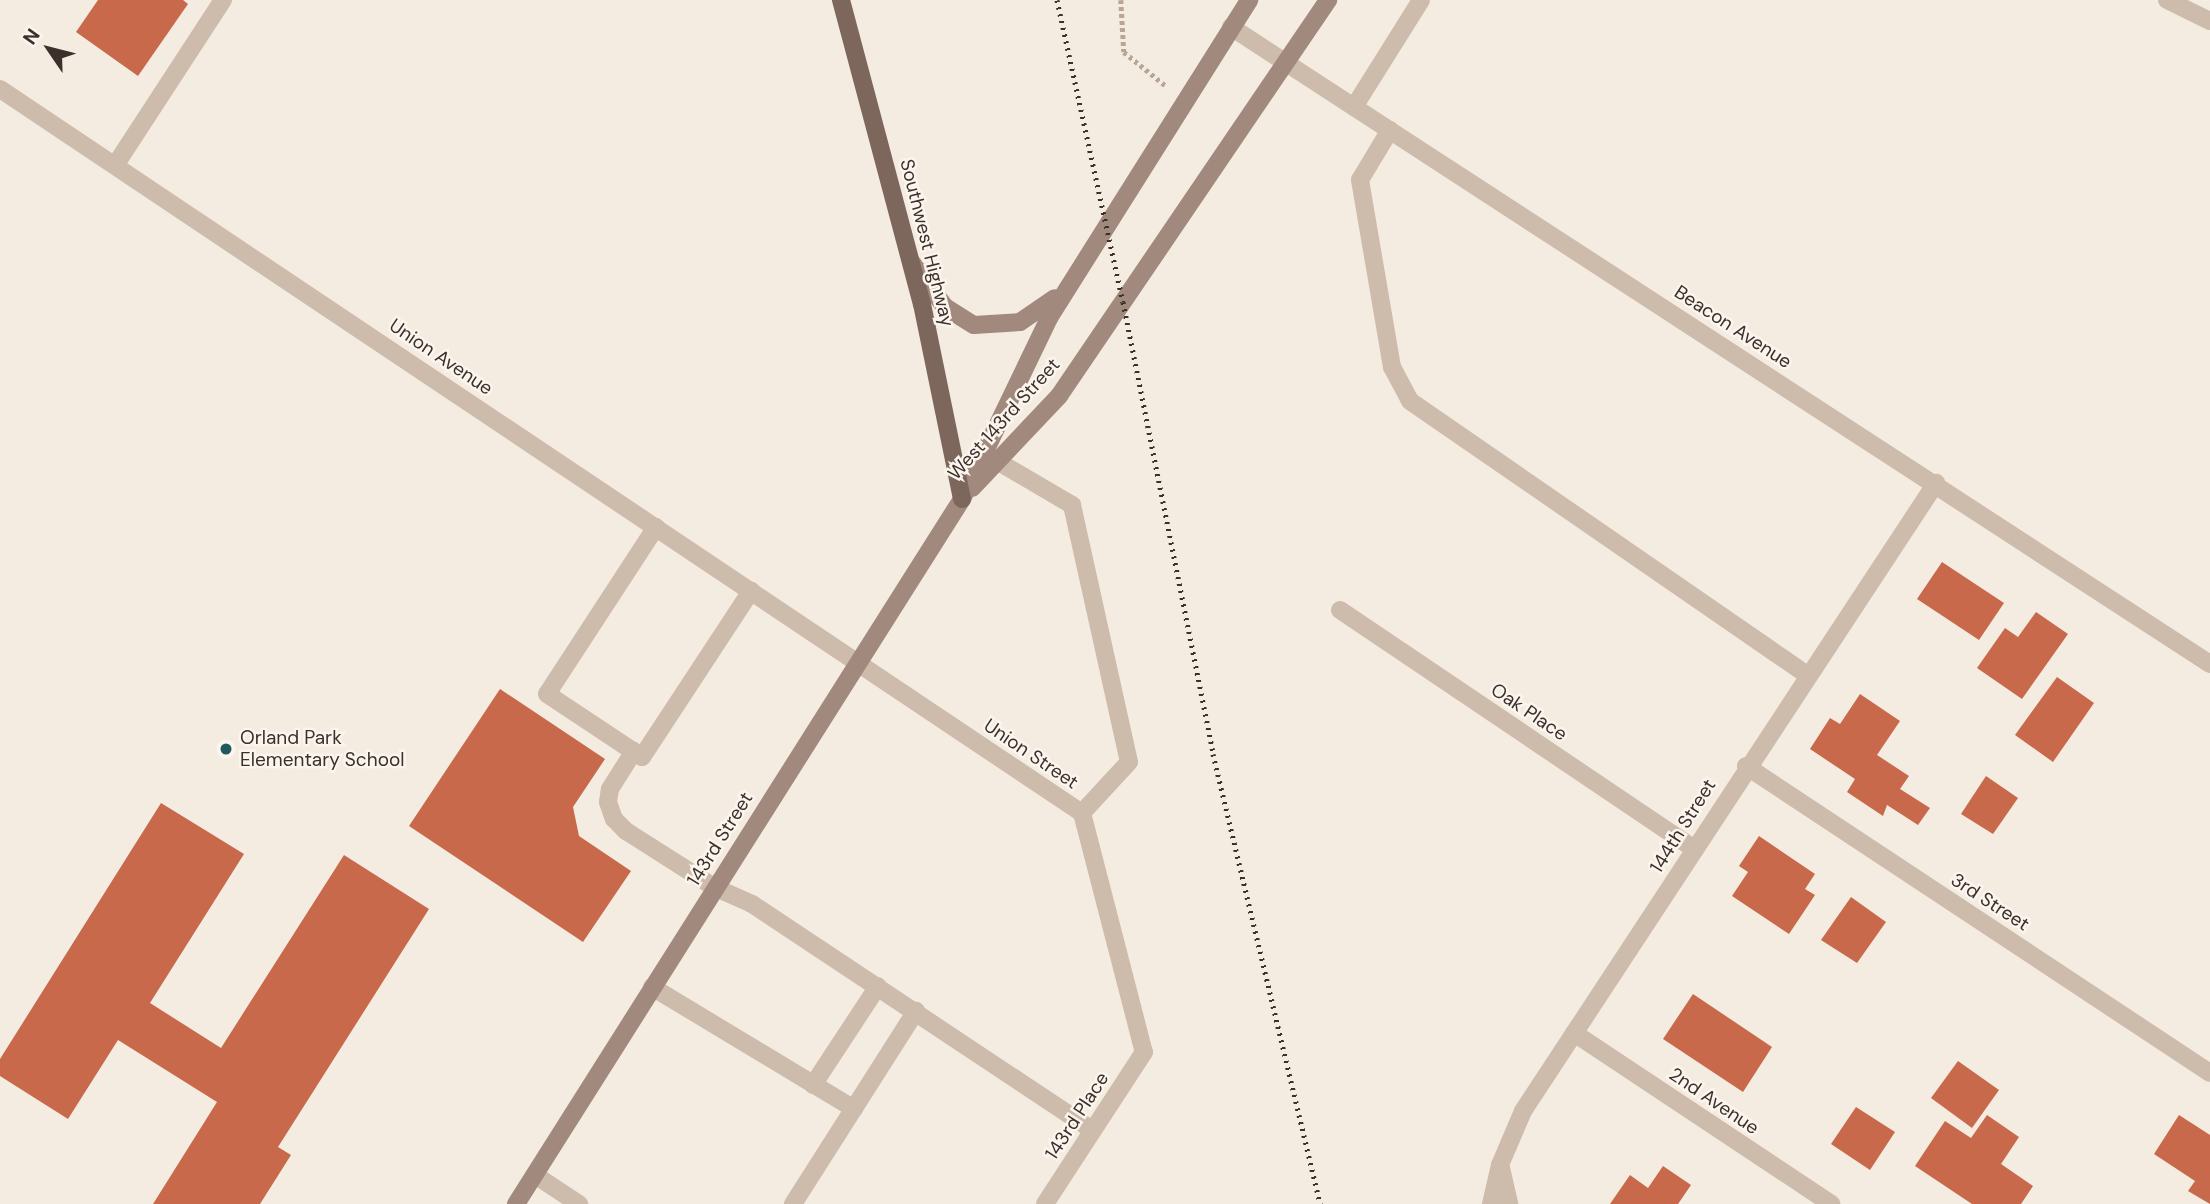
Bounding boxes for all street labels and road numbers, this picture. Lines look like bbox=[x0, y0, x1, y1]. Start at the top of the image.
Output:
street label: Southwest Highway bbox=[895, 157, 959, 329]
street label: Beacon Avenue bbox=[1670, 281, 1796, 373]
street label: Union Avenue bbox=[385, 314, 497, 400]
street label: West 143rd Street bbox=[943, 353, 1065, 485]
street label: Oak Place bbox=[1487, 678, 1571, 746]
street label: Union Street bbox=[979, 714, 1083, 794]
street label: 144th Street bbox=[1645, 775, 1721, 877]
street label: 143rd Street bbox=[682, 788, 758, 890]
street label: 3rd Street bbox=[1947, 868, 2033, 936]
street label: 2nd Avenue bbox=[1665, 1063, 1763, 1139]
street label: 143rd Place bbox=[1040, 1068, 1114, 1164]

